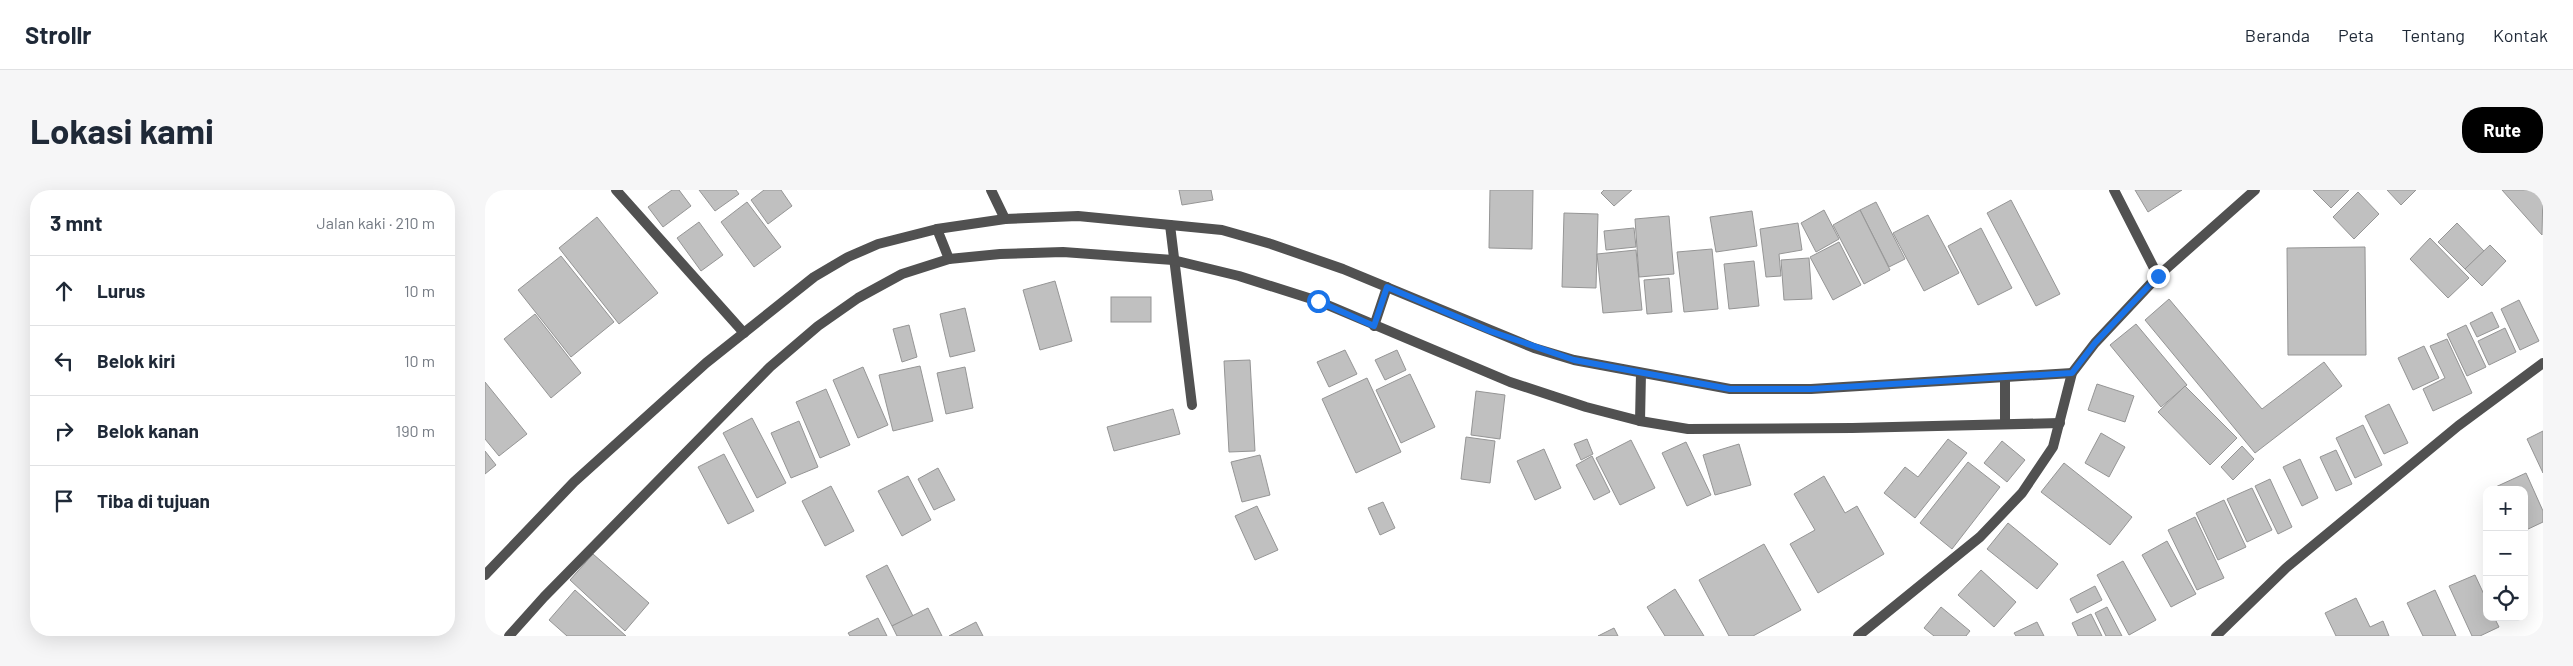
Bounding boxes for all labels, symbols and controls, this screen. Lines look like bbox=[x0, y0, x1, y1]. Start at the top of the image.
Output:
text: Strollr bbox=[25, 20, 92, 49]
text: Beranda bbox=[2245, 24, 2310, 46]
text: Peta bbox=[2338, 24, 2374, 46]
text: Tentang bbox=[2402, 24, 2465, 46]
text: Kontak bbox=[2493, 24, 2548, 46]
button: Rute bbox=[2462, 107, 2543, 153]
text: Lokasi kami bbox=[30, 109, 214, 151]
text: 3 mnt bbox=[50, 210, 103, 235]
text: Jalan kaki · 210 m bbox=[317, 213, 435, 232]
route end bbox=[2147, 265, 2170, 288]
icon: ahead bbox=[50, 277, 78, 305]
text: Lurus bbox=[97, 279, 145, 302]
text: 10 m bbox=[404, 281, 435, 300]
route start bbox=[1307, 290, 1330, 313]
icon: left bbox=[50, 347, 78, 375]
text: Belok kiri bbox=[97, 349, 175, 372]
text: 10 m bbox=[404, 351, 435, 370]
icon: right bbox=[50, 417, 78, 445]
text: Belok kanan bbox=[97, 419, 199, 442]
text: 190 m bbox=[396, 421, 435, 440]
map controls bbox=[2483, 486, 2528, 621]
button: + bbox=[2483, 486, 2528, 531]
icon: arrive bbox=[50, 487, 78, 515]
text: Tiba di tujuan bbox=[97, 489, 210, 512]
button: − bbox=[2483, 531, 2528, 576]
button: locate bbox=[2483, 576, 2528, 621]

